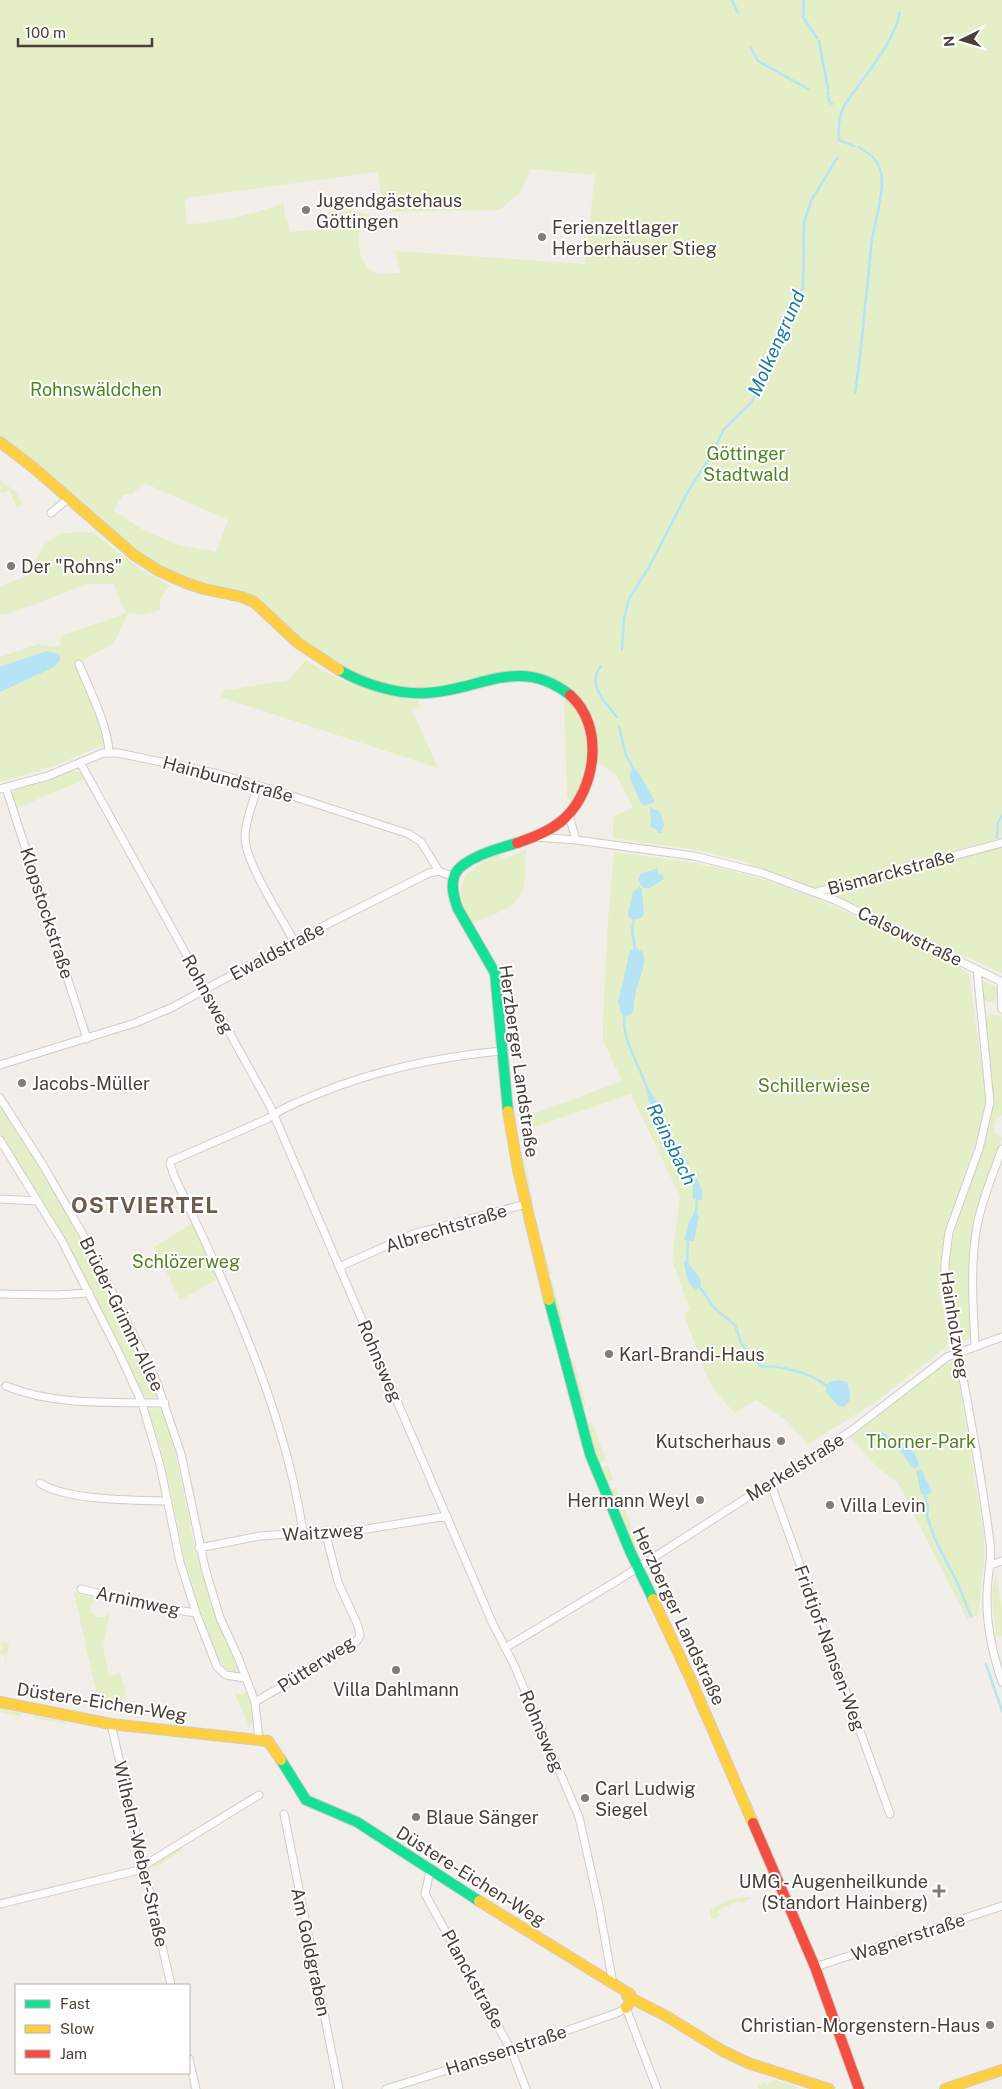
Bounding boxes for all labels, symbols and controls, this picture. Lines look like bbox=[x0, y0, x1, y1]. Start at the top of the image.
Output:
scale bar bbox=[18, 15, 151, 47]
north arrow bbox=[937, 15, 987, 65]
text: 100 m bbox=[25, 24, 66, 41]
text: N bbox=[941, 35, 957, 47]
place label: Jugendgästehaus Göttingen bbox=[316, 190, 462, 232]
marker: Jugendgästehaus Göttingen bbox=[300, 204, 312, 216]
place label: Ferienzeltlager Herberhäuser Stieg bbox=[552, 217, 717, 259]
marker: Ferienzeltlager Herberhäuser Stieg bbox=[536, 231, 548, 243]
water label: Molkengrund bbox=[743, 287, 809, 399]
park label: Rohnswäldchen bbox=[30, 379, 162, 400]
park label: Göttinger Stadtwald bbox=[703, 443, 789, 485]
place label: Der "Rohns" bbox=[21, 556, 122, 577]
marker: Der "Rohns" bbox=[5, 560, 17, 572]
street label: Hainbundstraße bbox=[160, 751, 296, 807]
street label: Klopstockstraße bbox=[16, 845, 78, 981]
street label: Bismarckstraße bbox=[825, 845, 957, 899]
street label: Calsowstraße bbox=[854, 902, 966, 970]
street label: Ewaldstraße bbox=[226, 917, 328, 985]
street label: Rohnsweg bbox=[178, 951, 238, 1037]
street label: Herzberger Landstraße bbox=[495, 963, 543, 1159]
place label: Jacobs-Müller bbox=[32, 1073, 150, 1094]
park label: Schillerwiese bbox=[758, 1075, 870, 1096]
marker: Jacobs-Müller bbox=[16, 1077, 28, 1089]
water label: Reinsbach bbox=[643, 1099, 701, 1189]
district label: OSTVIERTEL bbox=[71, 1192, 219, 1218]
street label: Albrechtstraße bbox=[383, 1200, 509, 1256]
street label: Brüder-Grimm-Allee bbox=[75, 1233, 169, 1395]
park label: Schlözerweg bbox=[132, 1251, 240, 1272]
street label: Hainholzweg bbox=[936, 1270, 974, 1380]
street label: Rohnsweg bbox=[353, 1317, 407, 1405]
place label: Karl-Brandi-Haus bbox=[619, 1344, 765, 1365]
marker: Karl-Brandi-Haus bbox=[603, 1348, 615, 1360]
street label: Merkelstraße bbox=[742, 1429, 848, 1505]
place label: Kutscherhaus bbox=[656, 1431, 771, 1452]
park label: Thorner-Park bbox=[866, 1431, 976, 1452]
marker: Kutscherhaus bbox=[775, 1435, 787, 1447]
place label: Hermann Weyl bbox=[567, 1490, 690, 1511]
marker: Hermann Weyl bbox=[694, 1494, 706, 1506]
place label: Villa Levin bbox=[840, 1495, 926, 1516]
marker: Villa Levin bbox=[824, 1499, 836, 1511]
street label: Waitzweg bbox=[282, 1519, 364, 1545]
street label: Herzberger Landstraße bbox=[628, 1523, 730, 1709]
street label: Fridtjof-Nansen-Weg bbox=[790, 1562, 870, 1734]
street label: Arnimweg bbox=[94, 1582, 182, 1620]
street label: Pütterweg bbox=[274, 1631, 358, 1697]
marker: Villa Dahlmann bbox=[390, 1664, 402, 1676]
street label: Düstere-Eichen-Weg bbox=[15, 1678, 189, 1726]
place label: Villa Dahlmann bbox=[333, 1679, 459, 1700]
street label: Rohnsweg bbox=[515, 1687, 569, 1775]
street label: Wilhelm-Weber-Straße bbox=[109, 1759, 173, 1949]
place label: Carl Ludwig Siegel bbox=[595, 1778, 695, 1820]
marker: Carl Ludwig Siegel bbox=[579, 1792, 591, 1804]
place label: Blaue Sänger bbox=[426, 1807, 539, 1828]
marker: Blaue Sänger bbox=[410, 1811, 422, 1823]
street label: Düstere-Eichen-Weg bbox=[393, 1822, 549, 1930]
place label: UMG - Augenheilkunde (Standort Hainberg) bbox=[739, 1871, 928, 1913]
marker: UMG - Augenheilkunde (Standort Hainberg) bbox=[932, 1884, 946, 1898]
street label: Am Goldgraben bbox=[287, 1886, 335, 2018]
street label: Wagnerstraße bbox=[848, 1909, 968, 1965]
street label: Planckstraße bbox=[437, 1926, 509, 2032]
legend bbox=[15, 1984, 190, 2074]
text: Fast bbox=[60, 1995, 90, 2012]
place label: Christian-Morgenstern-Haus bbox=[741, 2015, 980, 2036]
marker: Christian-Morgenstern-Haus bbox=[984, 2019, 996, 2031]
text: Slow bbox=[60, 2020, 95, 2037]
street label: Hanssenstraße bbox=[443, 2021, 569, 2079]
text: Jam bbox=[60, 2045, 87, 2062]

